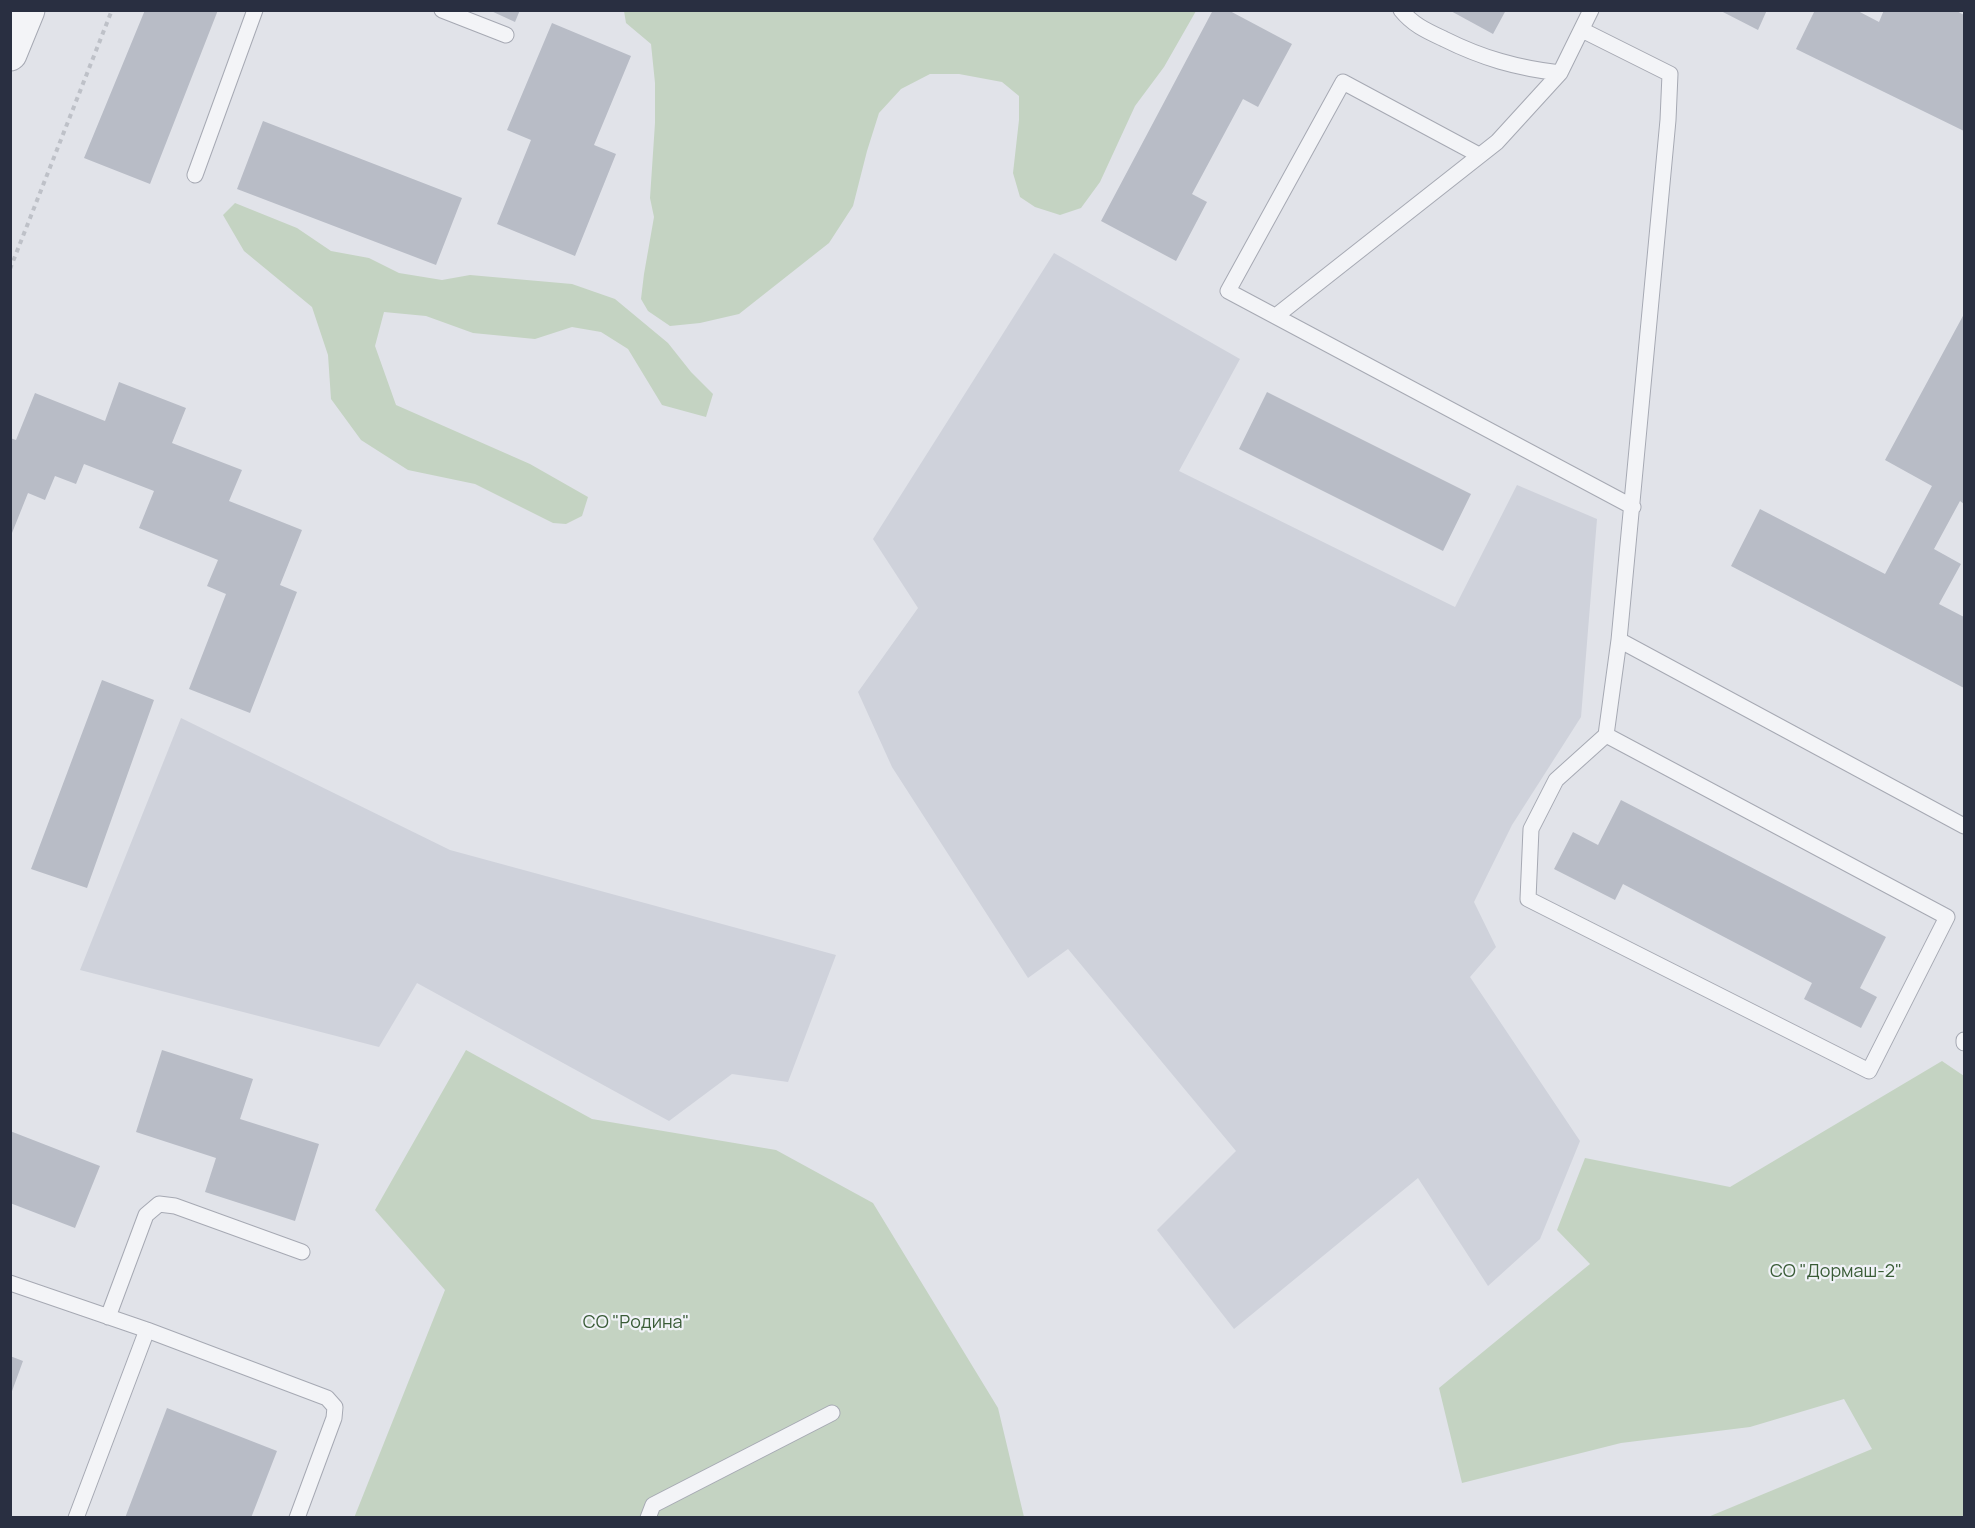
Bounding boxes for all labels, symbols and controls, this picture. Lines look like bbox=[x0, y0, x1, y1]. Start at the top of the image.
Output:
park label: СО "Дормаш-2" bbox=[1770, 1261, 1902, 1283]
park label: СО "Родина" bbox=[583, 1312, 689, 1334]

